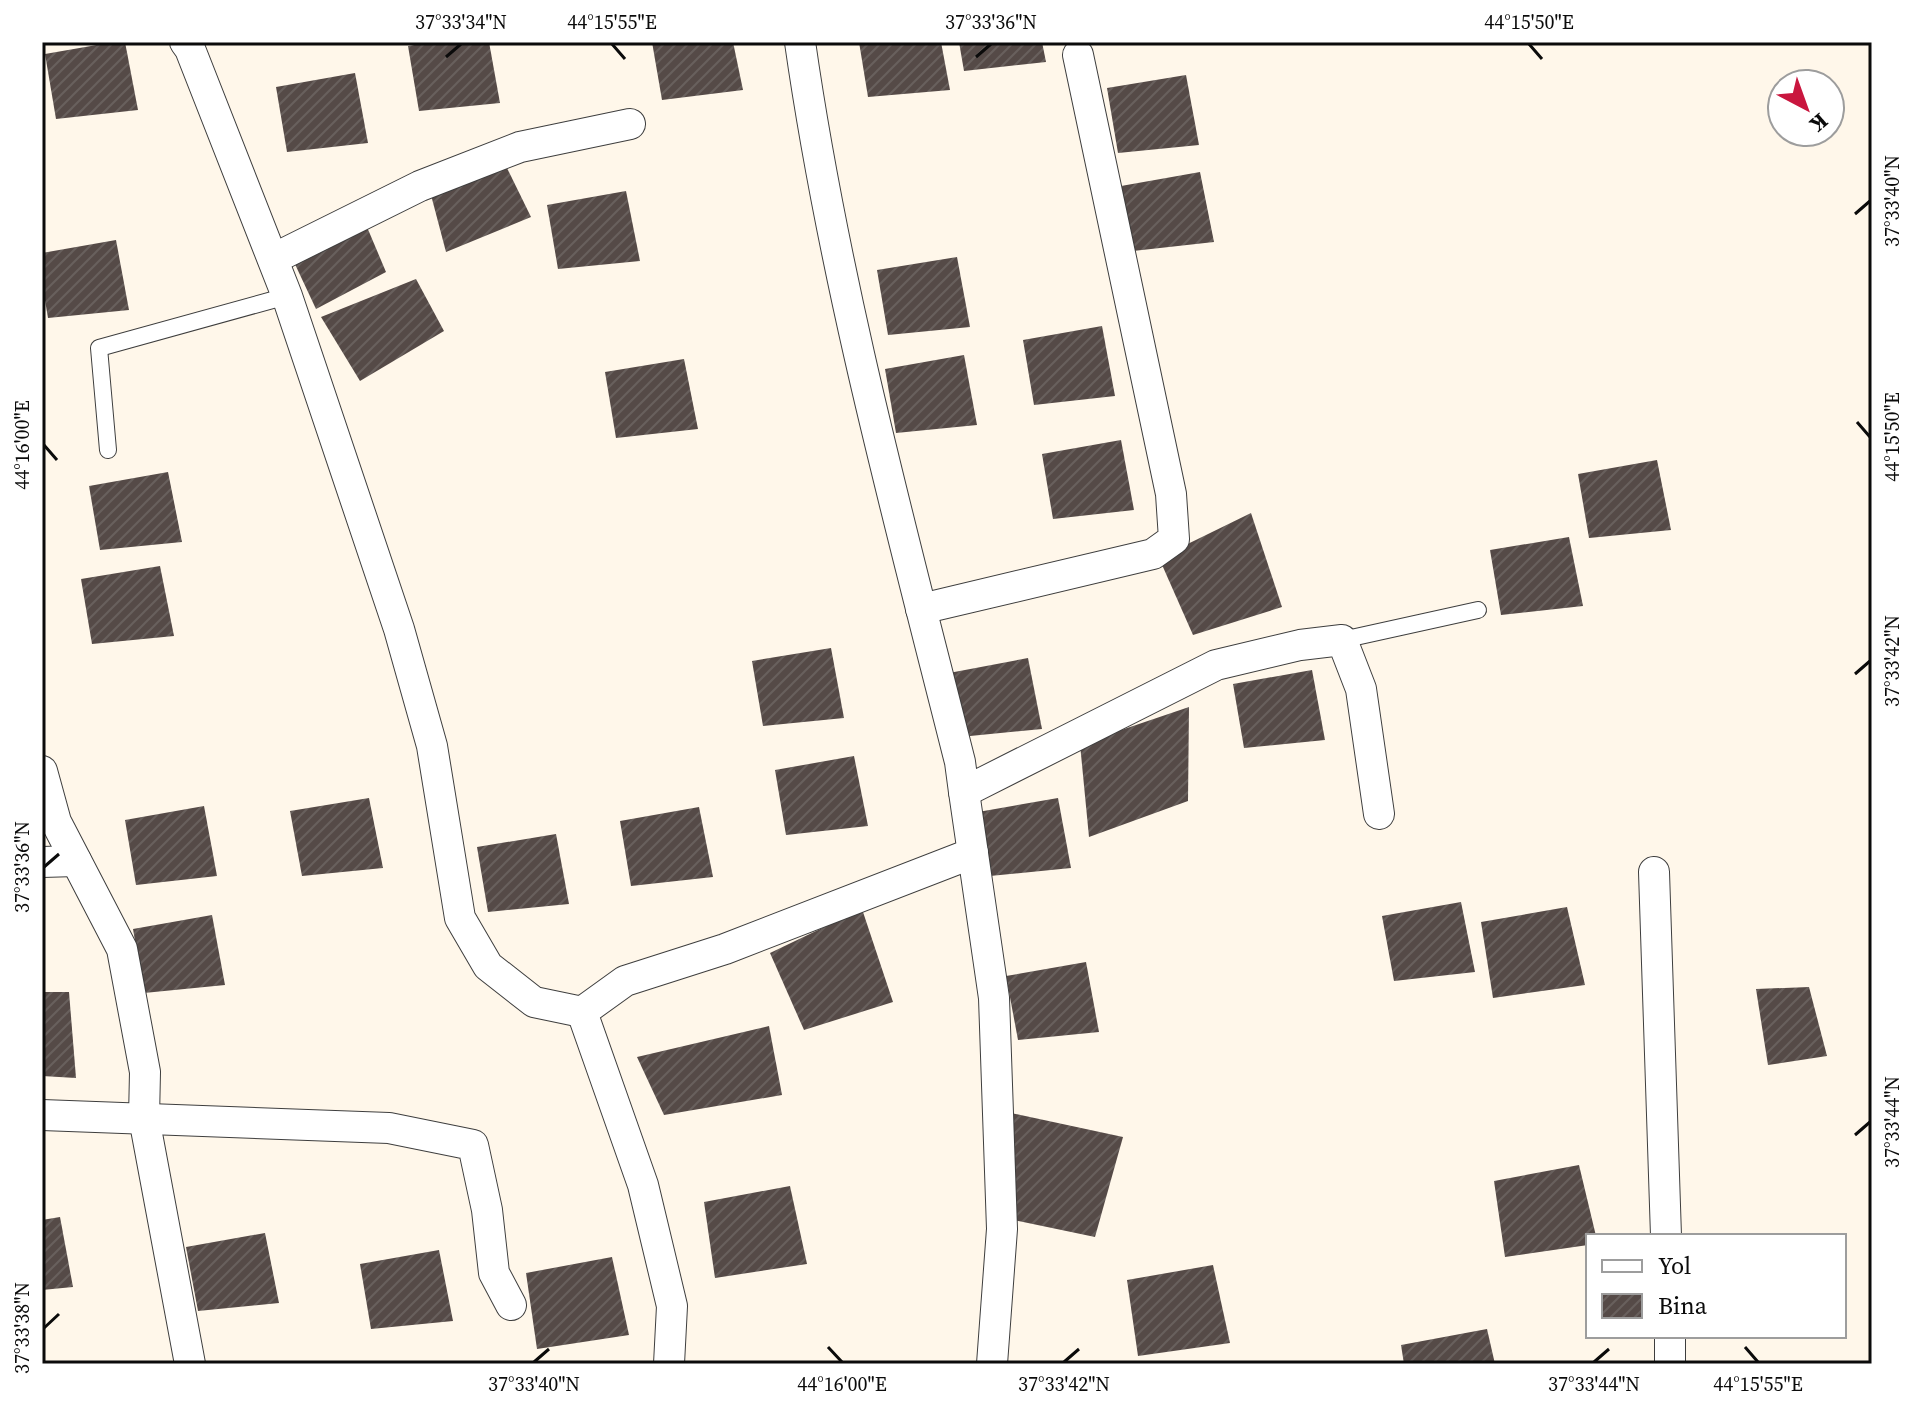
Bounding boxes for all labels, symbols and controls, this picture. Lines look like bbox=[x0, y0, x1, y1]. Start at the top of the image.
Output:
text: 37°33'34"N bbox=[415, 8, 507, 36]
text: 44°15'55"E bbox=[567, 8, 657, 36]
text: 37°33'36"N bbox=[945, 8, 1037, 36]
text: 44°15'50"E bbox=[1484, 8, 1574, 36]
north arrow bbox=[1766, 68, 1846, 148]
text: K bbox=[1803, 107, 1835, 140]
text: 37°33'40"N bbox=[1878, 155, 1906, 247]
text: 44°15'50"E bbox=[1878, 392, 1906, 482]
text: 44°16'00"E bbox=[8, 400, 36, 490]
text: 37°33'42"N bbox=[1878, 615, 1906, 707]
text: 37°33'36"N bbox=[8, 821, 36, 913]
text: 37°33'44"N bbox=[1878, 1076, 1906, 1168]
legend bbox=[1586, 1234, 1846, 1338]
text: Yol bbox=[1658, 1249, 1691, 1282]
text: 37°33'38"N bbox=[8, 1282, 36, 1374]
text: Bina bbox=[1658, 1289, 1708, 1322]
text: 37°33'40"N bbox=[488, 1370, 580, 1398]
text: 44°16'00"E bbox=[797, 1370, 887, 1398]
text: 37°33'42"N bbox=[1018, 1370, 1110, 1398]
text: 37°33'44"N bbox=[1548, 1370, 1640, 1398]
text: 44°15'55"E bbox=[1713, 1370, 1803, 1398]

